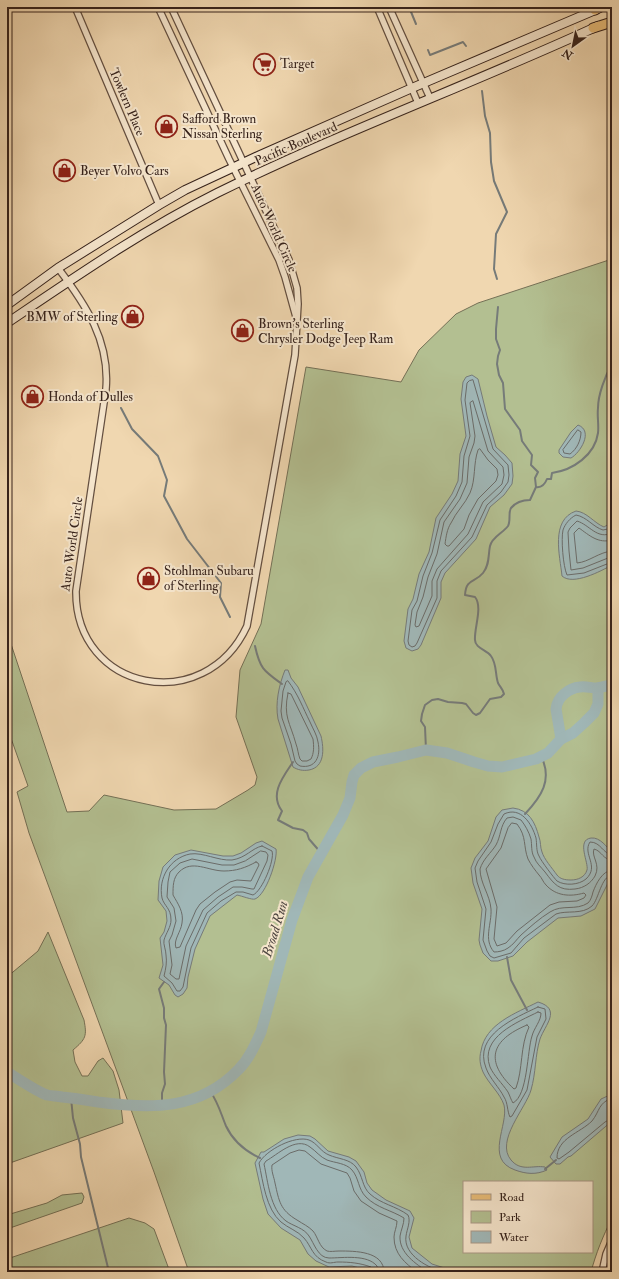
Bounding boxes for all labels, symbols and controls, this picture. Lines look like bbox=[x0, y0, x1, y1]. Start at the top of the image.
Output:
north arrow bbox=[553, 26, 593, 66]
text: N bbox=[559, 45, 576, 63]
supermarket icon: Target bbox=[251, 51, 277, 77]
place label: Target bbox=[280, 56, 314, 72]
street label: Towlern Place bbox=[106, 66, 149, 139]
place label: Safford Brown Nissan Sterling bbox=[182, 111, 263, 142]
shop icon: Safford Brown Nissan Sterling bbox=[153, 113, 179, 139]
street label: Pacific Boulevard bbox=[252, 118, 340, 169]
shop icon: Beyer Volvo Cars bbox=[51, 158, 77, 184]
place label: Beyer Volvo Cars bbox=[80, 163, 169, 180]
street label: Auto World Circle bbox=[247, 180, 301, 275]
shop icon: BMW of Sterling bbox=[120, 304, 146, 330]
place label: BMW of Sterling bbox=[26, 309, 119, 325]
place label: Brown's Sterling Chrysler Dodge Jeep Ram bbox=[258, 316, 393, 348]
shop icon: Brown's Sterling Chrysler Dodge Jeep Ram bbox=[230, 318, 256, 344]
shop icon: Honda of Dulles bbox=[19, 384, 45, 410]
place label: Honda of Dulles bbox=[48, 389, 133, 405]
street label: Auto World Circle bbox=[57, 495, 87, 593]
place label: Stohlman Subaru of Sterling bbox=[164, 563, 254, 594]
shop icon: Stohlman Subaru of Sterling bbox=[136, 565, 162, 591]
water label: Broad Run bbox=[258, 898, 292, 960]
legend bbox=[463, 1181, 593, 1253]
text: Road bbox=[499, 1190, 524, 1205]
text: Park bbox=[499, 1210, 521, 1225]
text: Water bbox=[498, 1230, 529, 1245]

